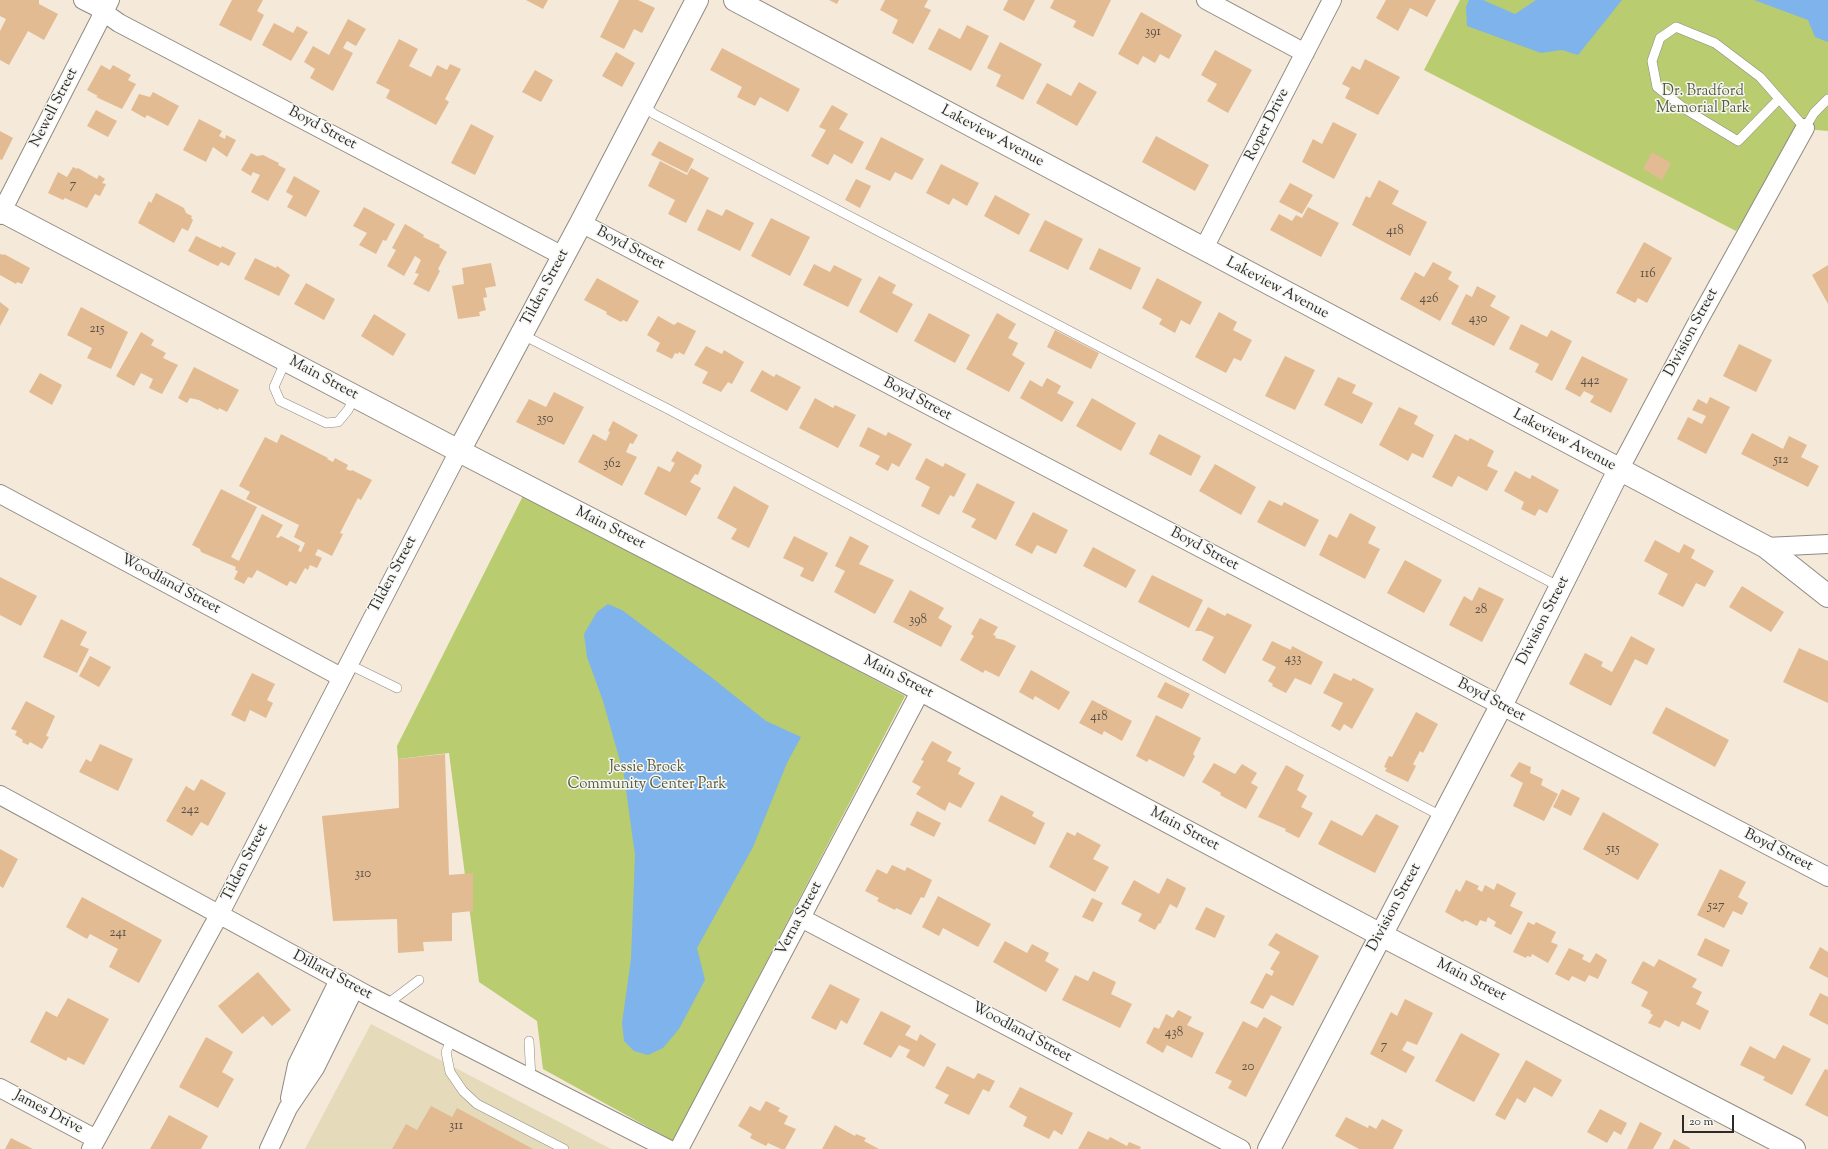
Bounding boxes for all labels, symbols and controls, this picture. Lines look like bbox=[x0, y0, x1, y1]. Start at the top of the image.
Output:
house number: 391 bbox=[1145, 25, 1161, 41]
street label: Newell Street bbox=[27, 65, 83, 151]
park label: Dr. Bradford Memorial Park bbox=[1656, 83, 1750, 118]
street label: Roper Drive bbox=[1242, 86, 1294, 164]
street label: Lakeview Avenue bbox=[937, 102, 1047, 172]
street label: Boyd Street bbox=[285, 103, 359, 155]
house number: 7 bbox=[70, 178, 76, 194]
street label: Boyd Street bbox=[593, 223, 667, 275]
house number: 418 bbox=[1386, 224, 1404, 240]
street label: Tilden Street bbox=[518, 247, 574, 329]
street label: Lakeview Avenue bbox=[1222, 254, 1332, 324]
house number: 116 bbox=[1640, 267, 1656, 283]
street label: Division Street bbox=[1661, 286, 1723, 380]
house number: 426 bbox=[1419, 292, 1439, 308]
house number: 430 bbox=[1469, 312, 1487, 328]
house number: 215 bbox=[90, 322, 104, 338]
street label: Main Street bbox=[285, 353, 361, 405]
street label: Boyd Street bbox=[880, 374, 954, 426]
house number: 442 bbox=[1580, 374, 1600, 390]
street label: Lakeview Avenue bbox=[1509, 406, 1619, 476]
house number: 350 bbox=[537, 412, 553, 428]
house number: 512 bbox=[1774, 453, 1788, 469]
house number: 362 bbox=[603, 457, 621, 473]
street label: Main Street bbox=[572, 504, 648, 554]
street label: Boyd Street bbox=[1167, 524, 1241, 576]
street label: Tilden Street bbox=[366, 534, 422, 616]
street label: Woodland Street bbox=[117, 551, 223, 619]
street label: Division Street bbox=[1514, 574, 1574, 668]
house number: 28 bbox=[1475, 603, 1487, 619]
house number: 398 bbox=[909, 613, 927, 629]
house number: 433 bbox=[1284, 652, 1302, 668]
street label: Main Street bbox=[860, 653, 936, 703]
street label: Boyd Street bbox=[1454, 675, 1528, 727]
house number: 418 bbox=[1090, 710, 1108, 726]
park label: Jessie Brock Community Center Park bbox=[567, 759, 727, 794]
house number: 242 bbox=[181, 803, 199, 819]
street label: Main Street bbox=[1146, 804, 1222, 856]
street label: Tilden Street bbox=[219, 821, 273, 905]
street label: Boyd Street bbox=[1741, 826, 1815, 876]
house number: 515 bbox=[1606, 842, 1620, 858]
street label: Division Street bbox=[1364, 861, 1426, 955]
house number: 310 bbox=[355, 867, 371, 883]
street label: Verna Street bbox=[773, 879, 827, 959]
house number: 527 bbox=[1707, 899, 1725, 915]
house number: 241 bbox=[109, 926, 127, 942]
street label: Dillard Street bbox=[289, 948, 375, 1004]
street label: Main Street bbox=[1433, 956, 1509, 1006]
street label: Woodland Street bbox=[968, 999, 1074, 1067]
house number: 438 bbox=[1165, 1026, 1183, 1042]
house number: 7 bbox=[1381, 1039, 1387, 1055]
house number: 20 bbox=[1242, 1060, 1254, 1076]
street label: James Drive bbox=[10, 1087, 86, 1139]
scale bar bbox=[1684, 1107, 1736, 1133]
text: 20 m bbox=[1689, 1113, 1713, 1131]
house number: 311 bbox=[449, 1119, 463, 1135]

